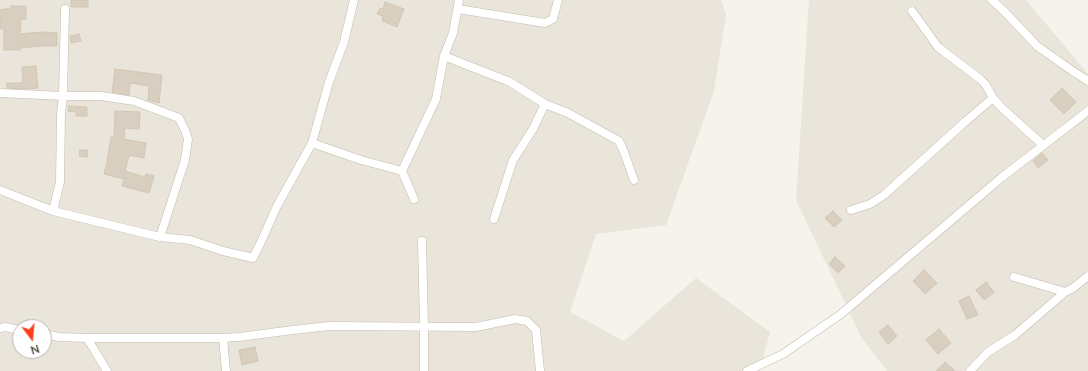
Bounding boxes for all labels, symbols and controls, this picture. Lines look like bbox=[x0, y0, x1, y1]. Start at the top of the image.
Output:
north arrow bbox=[12, 319, 52, 359]
text: N bbox=[29, 343, 41, 357]

